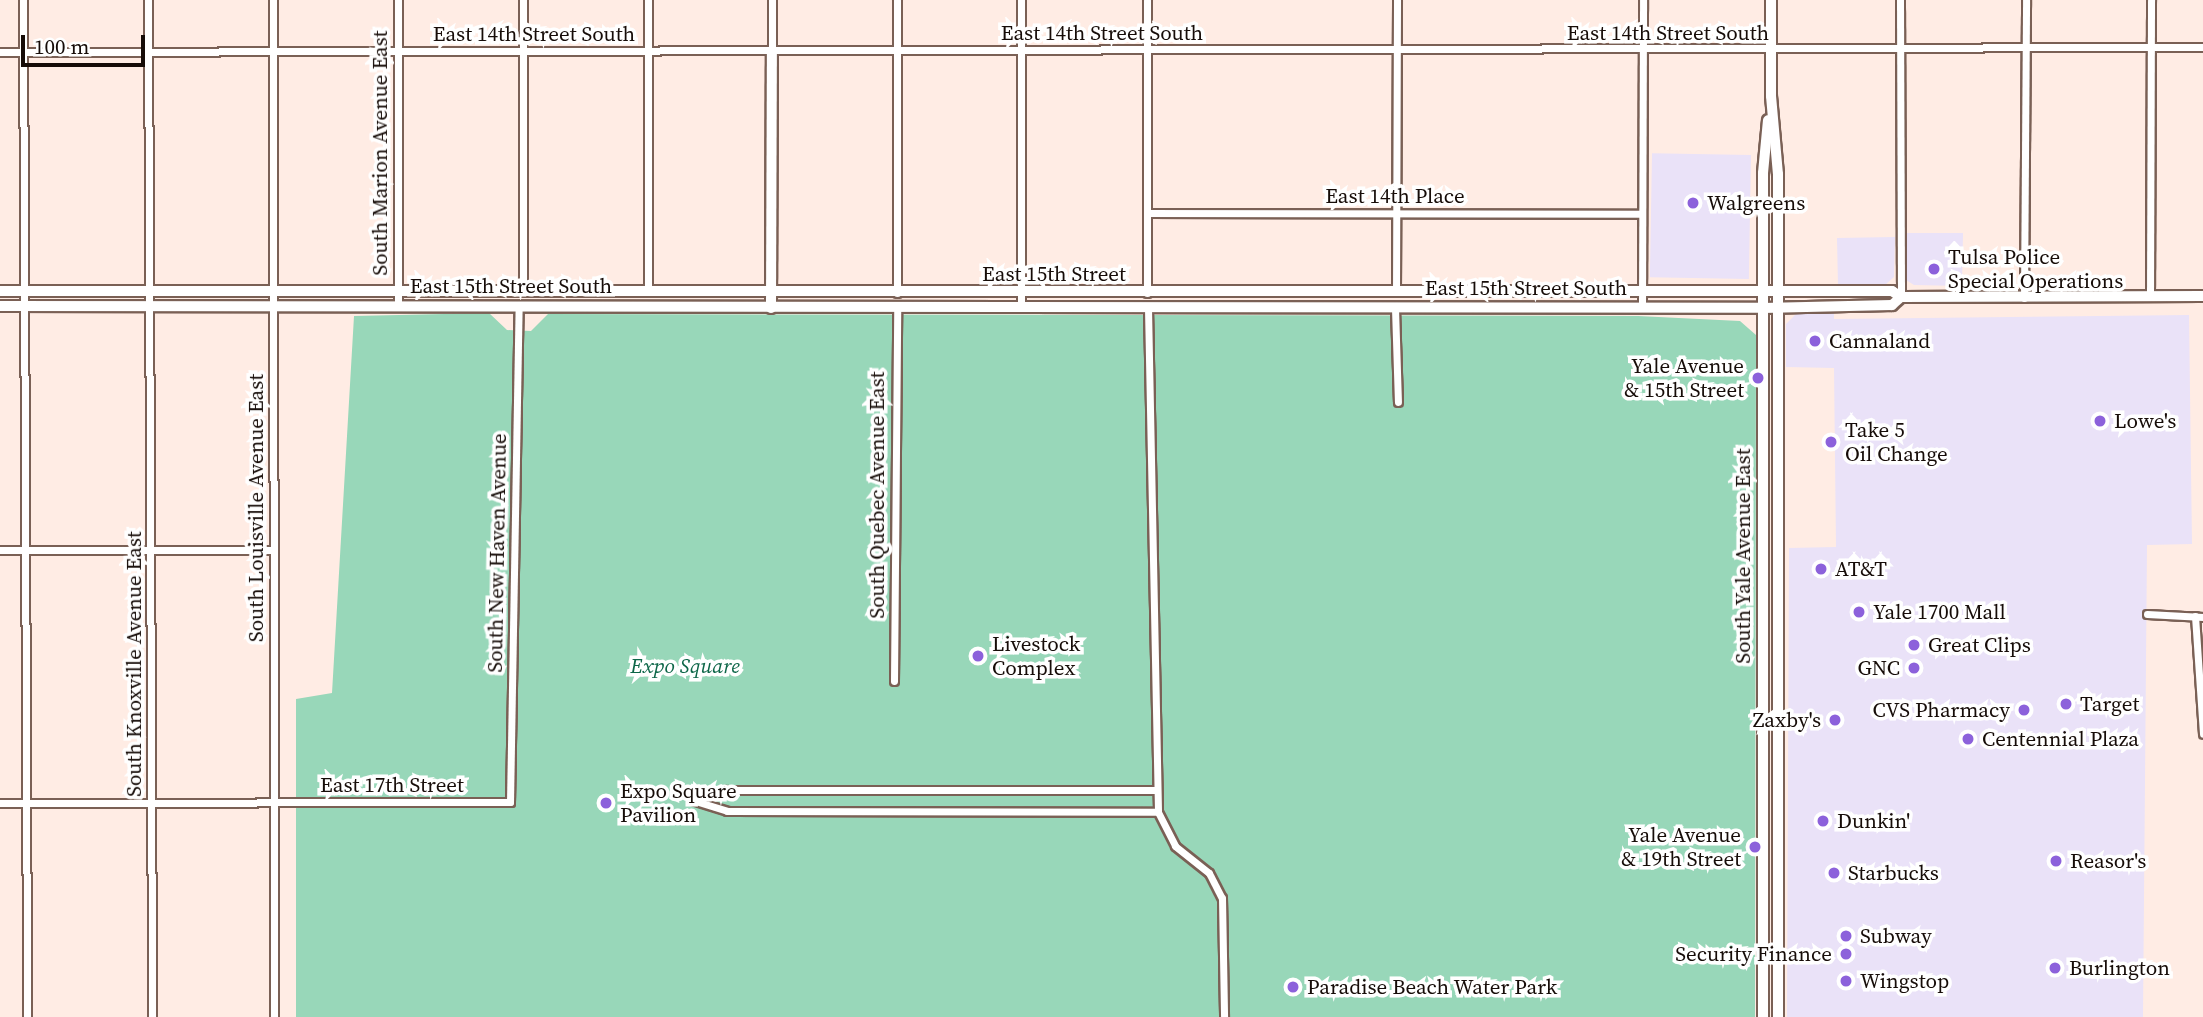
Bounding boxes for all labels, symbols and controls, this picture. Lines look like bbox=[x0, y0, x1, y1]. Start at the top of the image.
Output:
street label: East 14th Street South bbox=[1001, 20, 1203, 46]
street label: East 14th Street South bbox=[1567, 20, 1769, 46]
scale bar bbox=[24, 21, 149, 65]
street label: East 14th Street South bbox=[433, 21, 635, 47]
street label: South Marion Avenue East bbox=[367, 30, 393, 276]
text: 100 m bbox=[34, 32, 89, 61]
street label: East 14th Place bbox=[1325, 183, 1465, 209]
place label: Walgreens bbox=[1707, 190, 1805, 216]
marker: Walgreens bbox=[1685, 195, 1701, 211]
place label: Tulsa Police Special Operations bbox=[1948, 244, 2123, 294]
street label: East 15th Street bbox=[982, 261, 1126, 287]
marker: Tulsa Police Special Operations bbox=[1926, 261, 1942, 277]
street label: East 15th Street South bbox=[410, 273, 612, 299]
street label: East 15th Street South bbox=[1425, 275, 1627, 301]
place label: Cannaland bbox=[1829, 328, 1930, 354]
marker: Cannaland bbox=[1807, 333, 1823, 349]
place label: Yale Avenue & 15th Street bbox=[1624, 353, 1744, 403]
marker: Yale Avenue & 15th Street bbox=[1750, 370, 1766, 386]
street label: South Quebec Avenue East bbox=[864, 371, 890, 619]
street label: South Louisville Avenue East bbox=[243, 374, 269, 642]
place label: Lowe's bbox=[2114, 408, 2176, 434]
marker: Lowe's bbox=[2092, 413, 2108, 429]
place label: Take 5 Oil Change bbox=[1845, 417, 1948, 467]
street label: South New Haven Avenue bbox=[482, 433, 512, 673]
marker: Take 5 Oil Change bbox=[1823, 434, 1839, 450]
street label: South Yale Avenue East bbox=[1730, 448, 1756, 664]
street label: South Knoxville Avenue East bbox=[121, 531, 147, 797]
place label: AT&T bbox=[1835, 556, 1887, 582]
marker: AT&T bbox=[1813, 561, 1829, 577]
place label: Yale 1700 Mall bbox=[1873, 599, 2006, 625]
marker: Yale 1700 Mall bbox=[1851, 604, 1867, 620]
place label: Livestock Complex bbox=[992, 631, 1080, 681]
place label: Great Clips bbox=[1928, 632, 2031, 658]
marker: Great Clips bbox=[1906, 637, 1922, 653]
marker: Livestock Complex bbox=[970, 648, 986, 664]
park label: Expo Square bbox=[630, 653, 740, 679]
place label: GNC bbox=[1857, 655, 1900, 681]
marker: GNC bbox=[1906, 660, 1922, 676]
place label: Target bbox=[2080, 691, 2139, 717]
marker: Target bbox=[2058, 696, 2074, 712]
place label: CVS Pharmacy bbox=[1873, 697, 2010, 723]
marker: CVS Pharmacy bbox=[2016, 702, 2032, 718]
place label: Zaxby's bbox=[1753, 707, 1821, 733]
marker: Zaxby's bbox=[1827, 712, 1843, 728]
place label: Centennial Plaza bbox=[1982, 726, 2139, 752]
marker: Centennial Plaza bbox=[1960, 731, 1976, 747]
street label: East 17th Street bbox=[320, 772, 464, 798]
place label: Expo Square Pavilion bbox=[620, 778, 737, 828]
marker: Expo Square Pavilion bbox=[598, 795, 614, 811]
place label: Dunkin' bbox=[1837, 808, 1910, 834]
marker: Dunkin' bbox=[1815, 813, 1831, 829]
place label: Yale Avenue & 19th Street bbox=[1621, 822, 1741, 872]
marker: Yale Avenue & 19th Street bbox=[1747, 839, 1763, 855]
place label: Reasor's bbox=[2070, 848, 2146, 874]
marker: Reasor's bbox=[2048, 853, 2064, 869]
place label: Starbucks bbox=[1848, 860, 1939, 886]
marker: Starbucks bbox=[1826, 865, 1842, 881]
place label: Subway bbox=[1860, 923, 1932, 949]
marker: Subway bbox=[1838, 928, 1854, 944]
place label: Security Finance bbox=[1675, 941, 1832, 967]
marker: Security Finance bbox=[1838, 946, 1854, 962]
place label: Burlington bbox=[2069, 955, 2170, 981]
marker: Burlington bbox=[2047, 960, 2063, 976]
place label: Wingstop bbox=[1860, 968, 1949, 994]
marker: Wingstop bbox=[1838, 973, 1854, 989]
place label: Paradise Beach Water Park bbox=[1307, 974, 1558, 1000]
marker: Paradise Beach Water Park bbox=[1285, 979, 1301, 995]

